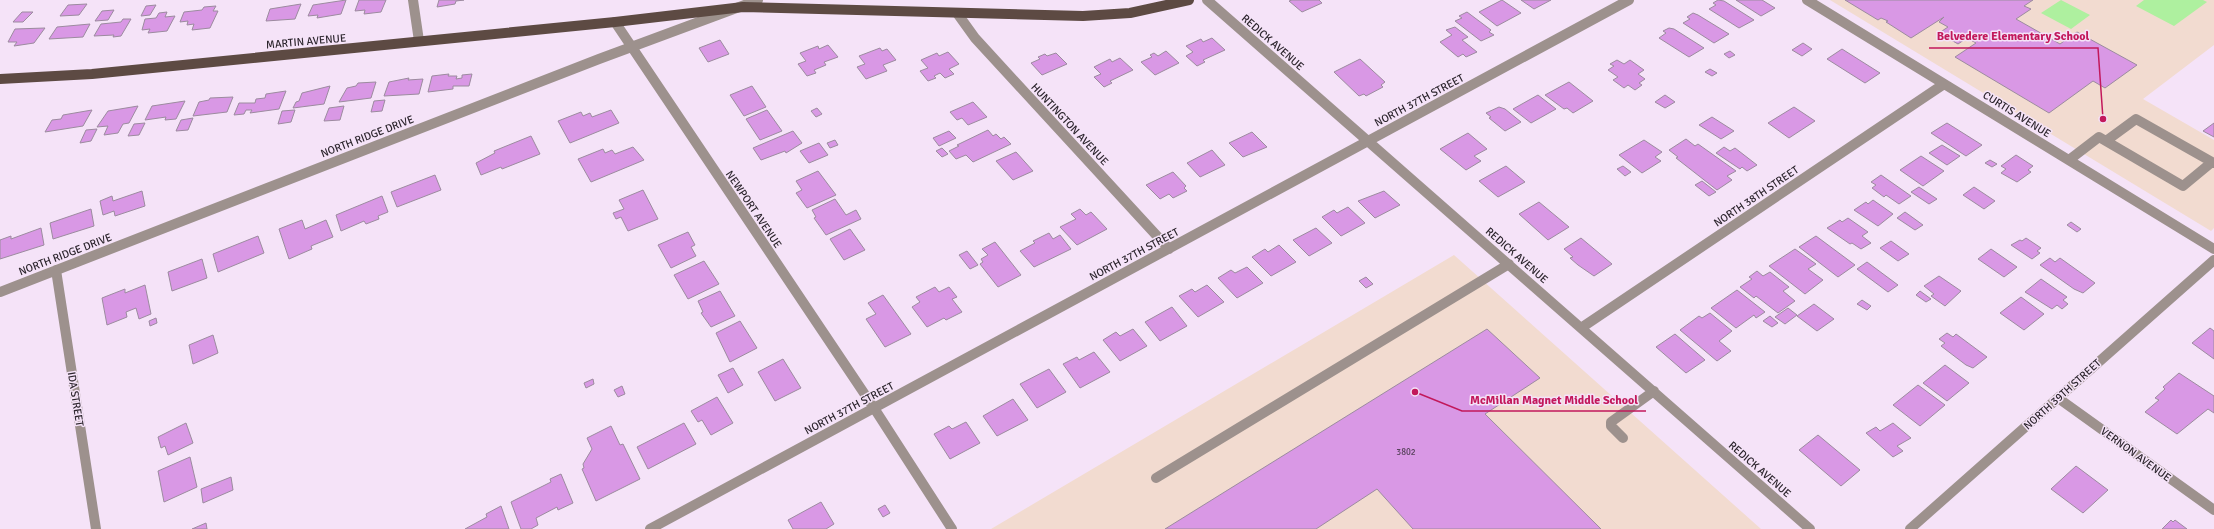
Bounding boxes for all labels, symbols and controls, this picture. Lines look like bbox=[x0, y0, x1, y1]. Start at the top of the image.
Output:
street label: REDICK AVENUE bbox=[1239, 12, 1307, 73]
callout: Belvedere Elementary School bbox=[1929, 24, 2098, 48]
text: Belvedere Elementary School bbox=[1937, 29, 2089, 44]
street label: MARTIN AVENUE bbox=[265, 32, 347, 51]
street label: NORTH 37TH STREET bbox=[1372, 71, 1467, 129]
street label: HUNTINGTON AVENUE bbox=[1028, 81, 1111, 168]
street label: CURTIS AVENUE bbox=[1980, 88, 2053, 140]
street label: NORTH RIDGE DRIVE bbox=[319, 113, 416, 160]
street label: NORTH 38TH STREET bbox=[1711, 163, 1802, 230]
street label: NEWPORT AVENUE bbox=[723, 168, 784, 250]
street label: NORTH 37TH STREET bbox=[1087, 225, 1182, 283]
street label: REDICK AVENUE bbox=[1483, 225, 1551, 286]
street label: NORTH RIDGE DRIVE bbox=[17, 231, 114, 278]
street label: NORTH 39TH STREET bbox=[2021, 356, 2104, 432]
street label: IDA STREET bbox=[65, 371, 86, 428]
street label: NORTH 37TH STREET bbox=[802, 379, 897, 437]
callout: McMillan Magnet Middle School bbox=[1462, 387, 1646, 411]
text: McMillan Magnet Middle School bbox=[1470, 393, 1638, 408]
street label: VERNON AVENUE bbox=[2098, 425, 2173, 484]
street label: REDICK AVENUE bbox=[1726, 439, 1794, 500]
house number: 3802 bbox=[1396, 447, 1416, 458]

